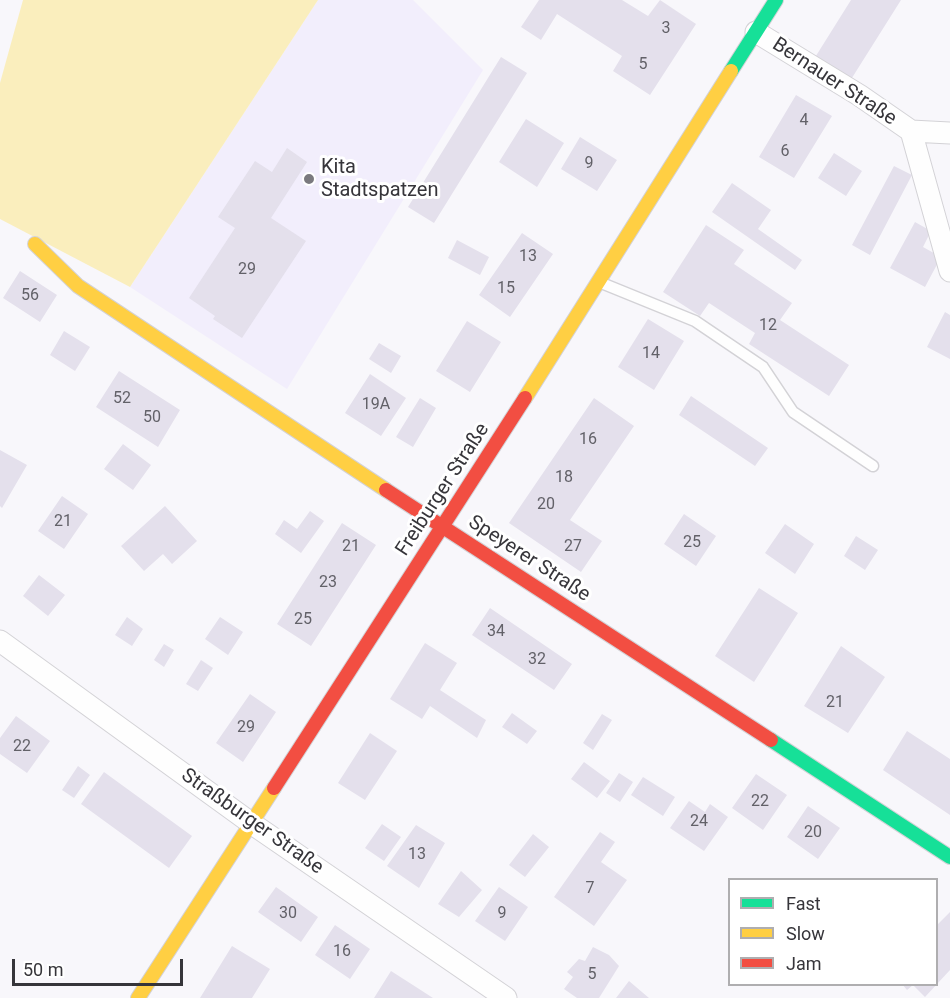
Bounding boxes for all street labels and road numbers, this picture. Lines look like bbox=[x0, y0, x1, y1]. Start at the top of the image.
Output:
street label: Bernauer Straße bbox=[767, 33, 901, 131]
street label: Freiburger Straße bbox=[391, 419, 495, 561]
street label: Speyerer Straße bbox=[463, 511, 595, 607]
street label: Straßburger Straße bbox=[176, 764, 328, 880]

